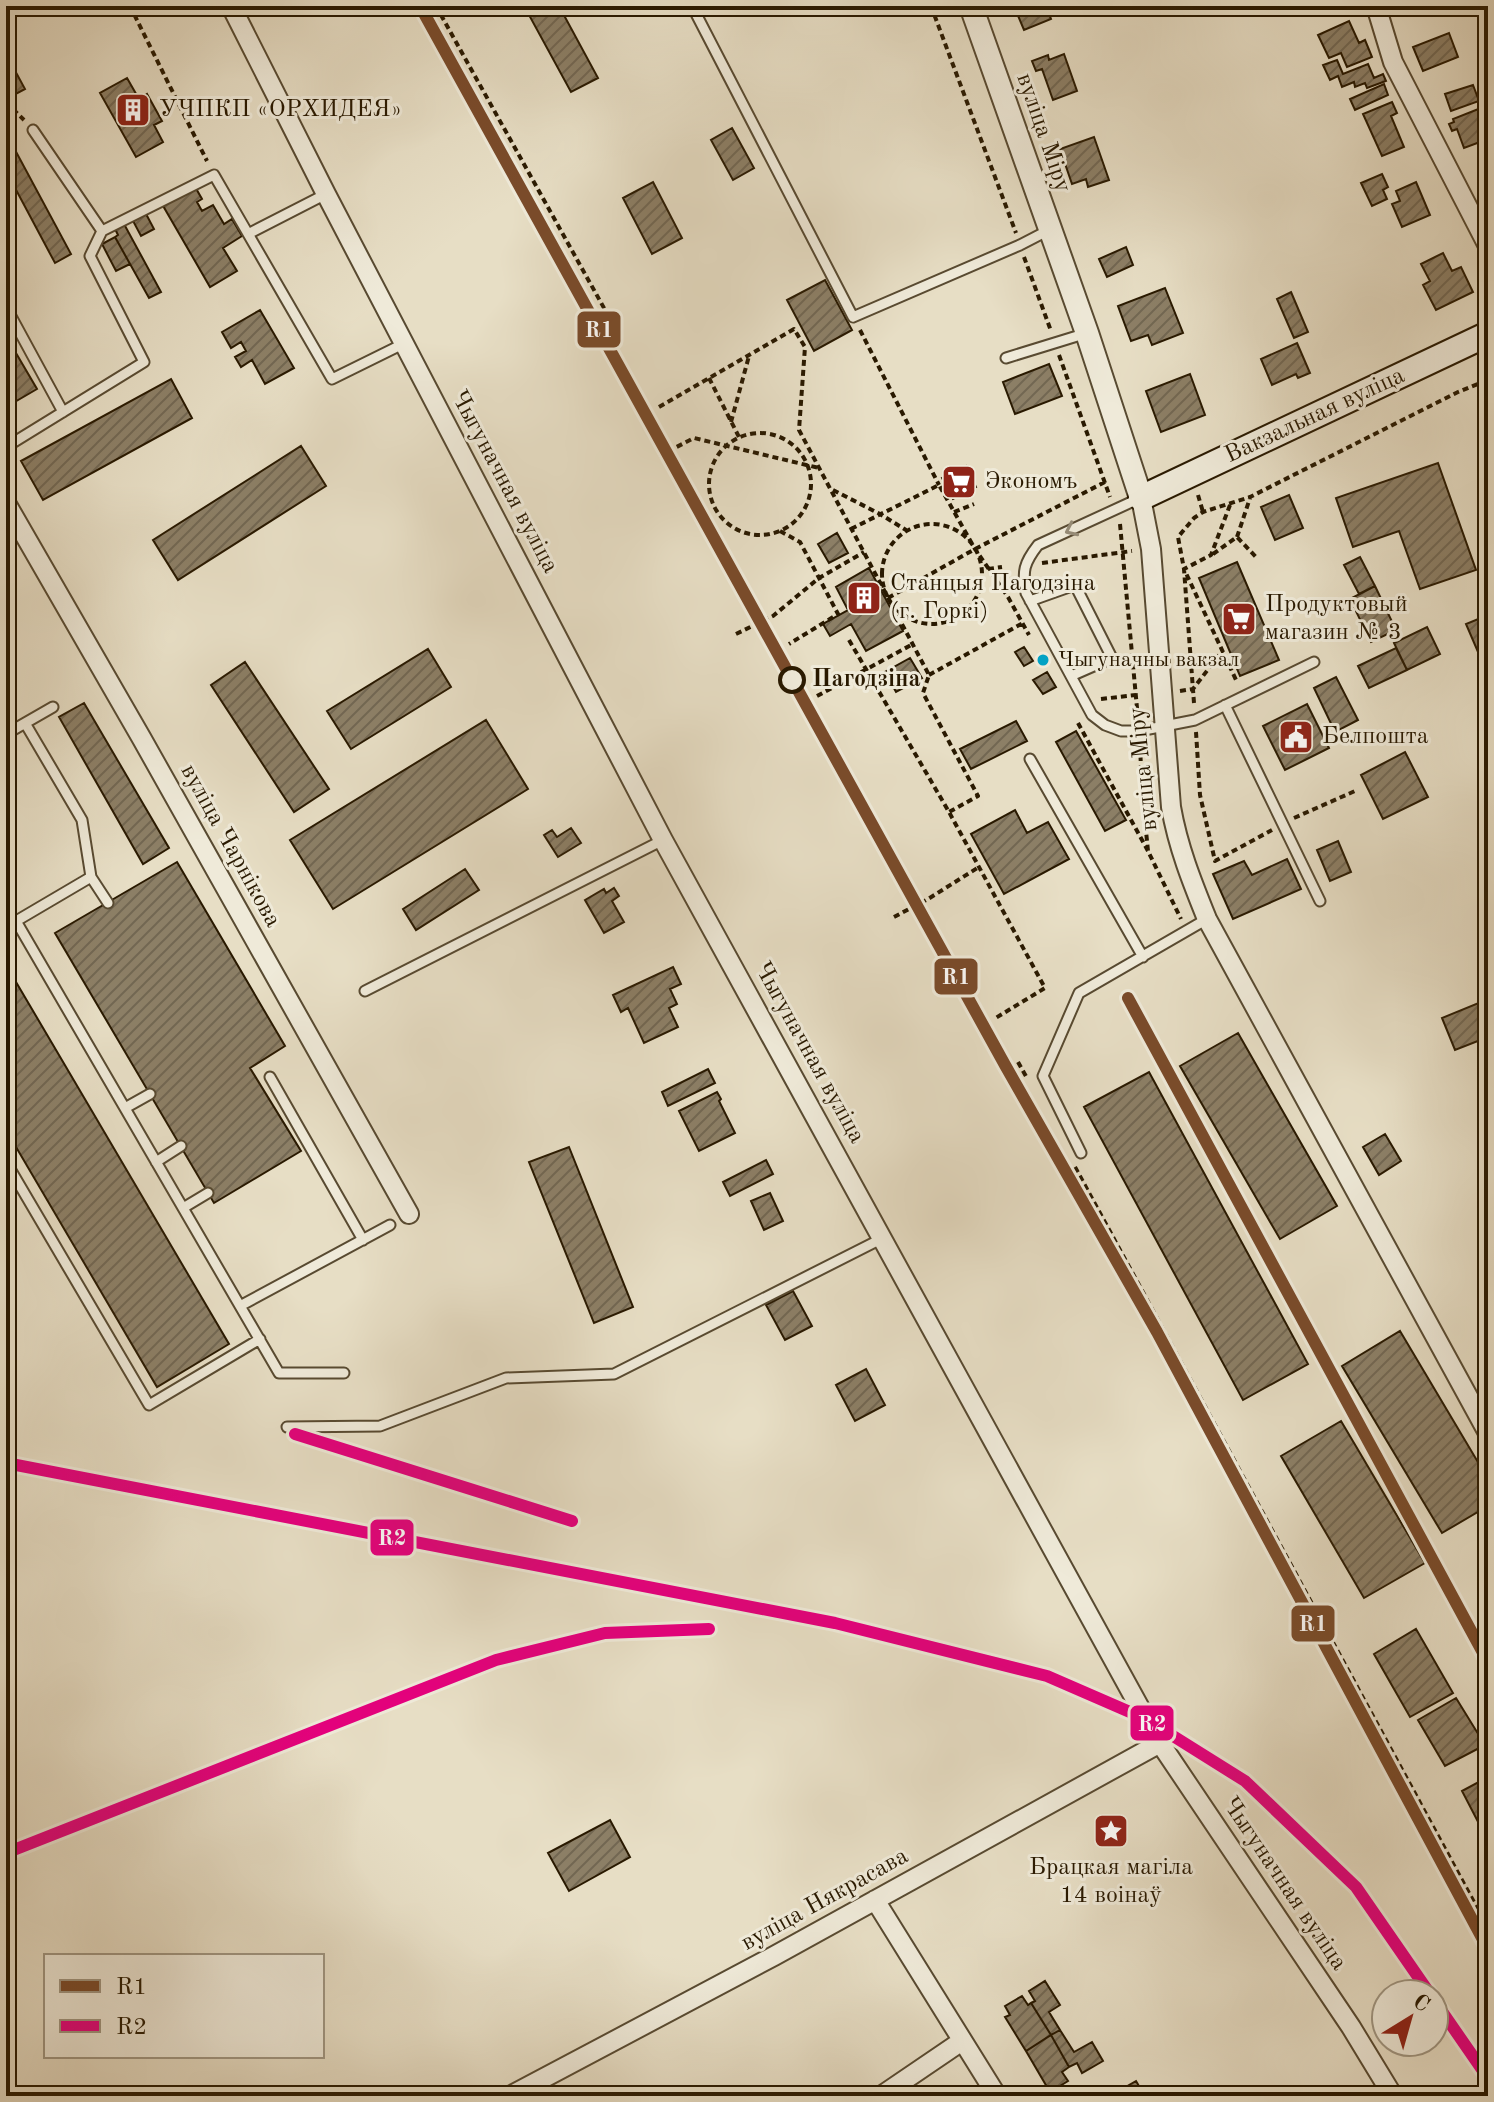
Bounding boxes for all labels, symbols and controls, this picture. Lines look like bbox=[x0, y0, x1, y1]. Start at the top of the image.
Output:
street label: вуліца Міру bbox=[1011, 70, 1075, 196]
building icon: УЧПКП «ОРХИДЕЯ» bbox=[114, 91, 152, 129]
place label: УЧПКП «ОРХИДЕЯ» bbox=[159, 98, 402, 122]
line badge: R1 bbox=[576, 310, 622, 349]
text: R1 bbox=[585, 320, 613, 342]
street label: Вакзальная вуліца bbox=[1221, 364, 1409, 468]
street label: Чыгуначная вуліца bbox=[446, 387, 562, 577]
supermarket icon: Экономъ bbox=[940, 463, 978, 501]
place label: Экономъ bbox=[985, 470, 1077, 494]
one-way arrow bbox=[1064, 521, 1079, 537]
place label: Станцыя Пагодзіна (г. Горкі) bbox=[890, 572, 1096, 624]
building icon: Станцыя Пагодзіна (г. Горкі) bbox=[845, 579, 883, 617]
place label: Продуктовый магазин № 3 bbox=[1265, 593, 1408, 645]
supermarket icon: Продуктовый магазин № 3 bbox=[1220, 600, 1258, 638]
place label: Чыгуначны вакзал bbox=[1058, 649, 1239, 671]
marker: Чыгуначны вакзал bbox=[1035, 652, 1051, 668]
marker: Пагодзіна bbox=[779, 667, 805, 693]
place label: Пагодзіна bbox=[812, 668, 921, 692]
street label: вуліца Міру bbox=[1126, 706, 1162, 832]
public building icon: Белпошта bbox=[1277, 718, 1315, 756]
place label: Белпошта bbox=[1322, 725, 1429, 749]
street label: вуліца Чарнікова bbox=[175, 761, 285, 932]
line badge: R1 bbox=[933, 957, 979, 996]
street label: Чыгуначная вуліца bbox=[749, 958, 869, 1148]
text: R1 bbox=[942, 967, 970, 989]
line badge: R2 bbox=[369, 1518, 415, 1557]
text: R2 bbox=[378, 1528, 406, 1550]
line badge: R1 bbox=[1290, 1604, 1336, 1643]
text: R1 bbox=[1299, 1614, 1327, 1636]
line badge: R2 bbox=[1129, 1704, 1175, 1742]
text: R2 bbox=[1138, 1714, 1166, 1736]
street label: Чыгуначная вуліца bbox=[1217, 1793, 1351, 1975]
place icon: Брацкая магіла 14 воінаў bbox=[1092, 1812, 1130, 1850]
street label: вуліца Някрасава bbox=[738, 1844, 913, 1956]
place label: Брацкая магіла 14 воінаў bbox=[1029, 1856, 1193, 1908]
legend bbox=[44, 1954, 324, 2058]
text: R1 bbox=[116, 1976, 147, 2000]
north arrow bbox=[1370, 1978, 1450, 2058]
text: С bbox=[1408, 1990, 1433, 2017]
text: R2 bbox=[116, 2016, 147, 2040]

